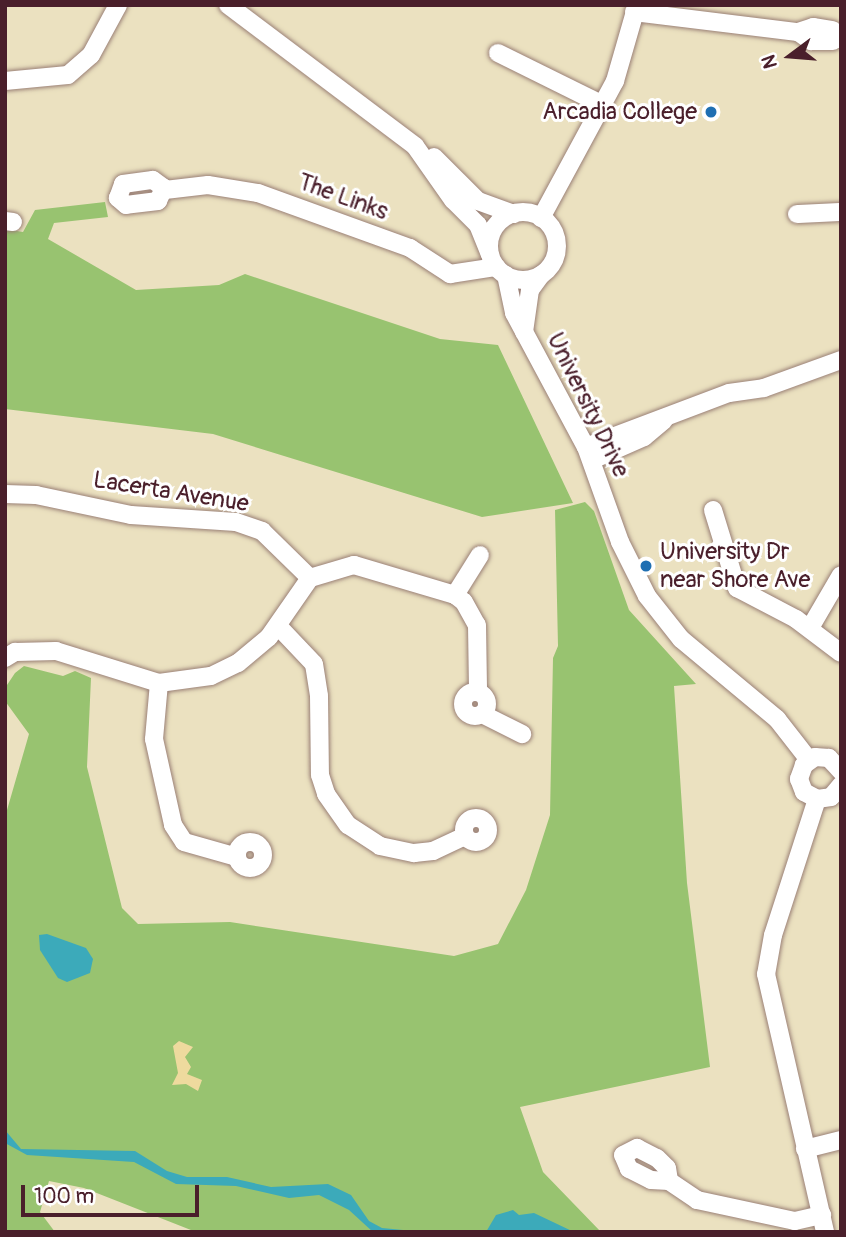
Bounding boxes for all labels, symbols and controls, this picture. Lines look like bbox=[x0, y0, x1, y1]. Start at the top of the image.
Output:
north arrow bbox=[755, 21, 825, 91]
text: N bbox=[757, 52, 783, 71]
place label: Arcadia College bbox=[542, 98, 697, 126]
marker: Arcadia College bbox=[703, 104, 719, 120]
street label: The Links bbox=[294, 167, 392, 227]
street label: University Drive bbox=[541, 328, 635, 482]
street label: Lacerta Avenue bbox=[91, 465, 251, 519]
place label: University Dr near Shore Ave bbox=[660, 538, 810, 594]
marker: University Dr near Shore Ave bbox=[638, 558, 654, 574]
scale bar bbox=[24, 1170, 203, 1214]
text: 100 m bbox=[34, 1183, 94, 1210]

